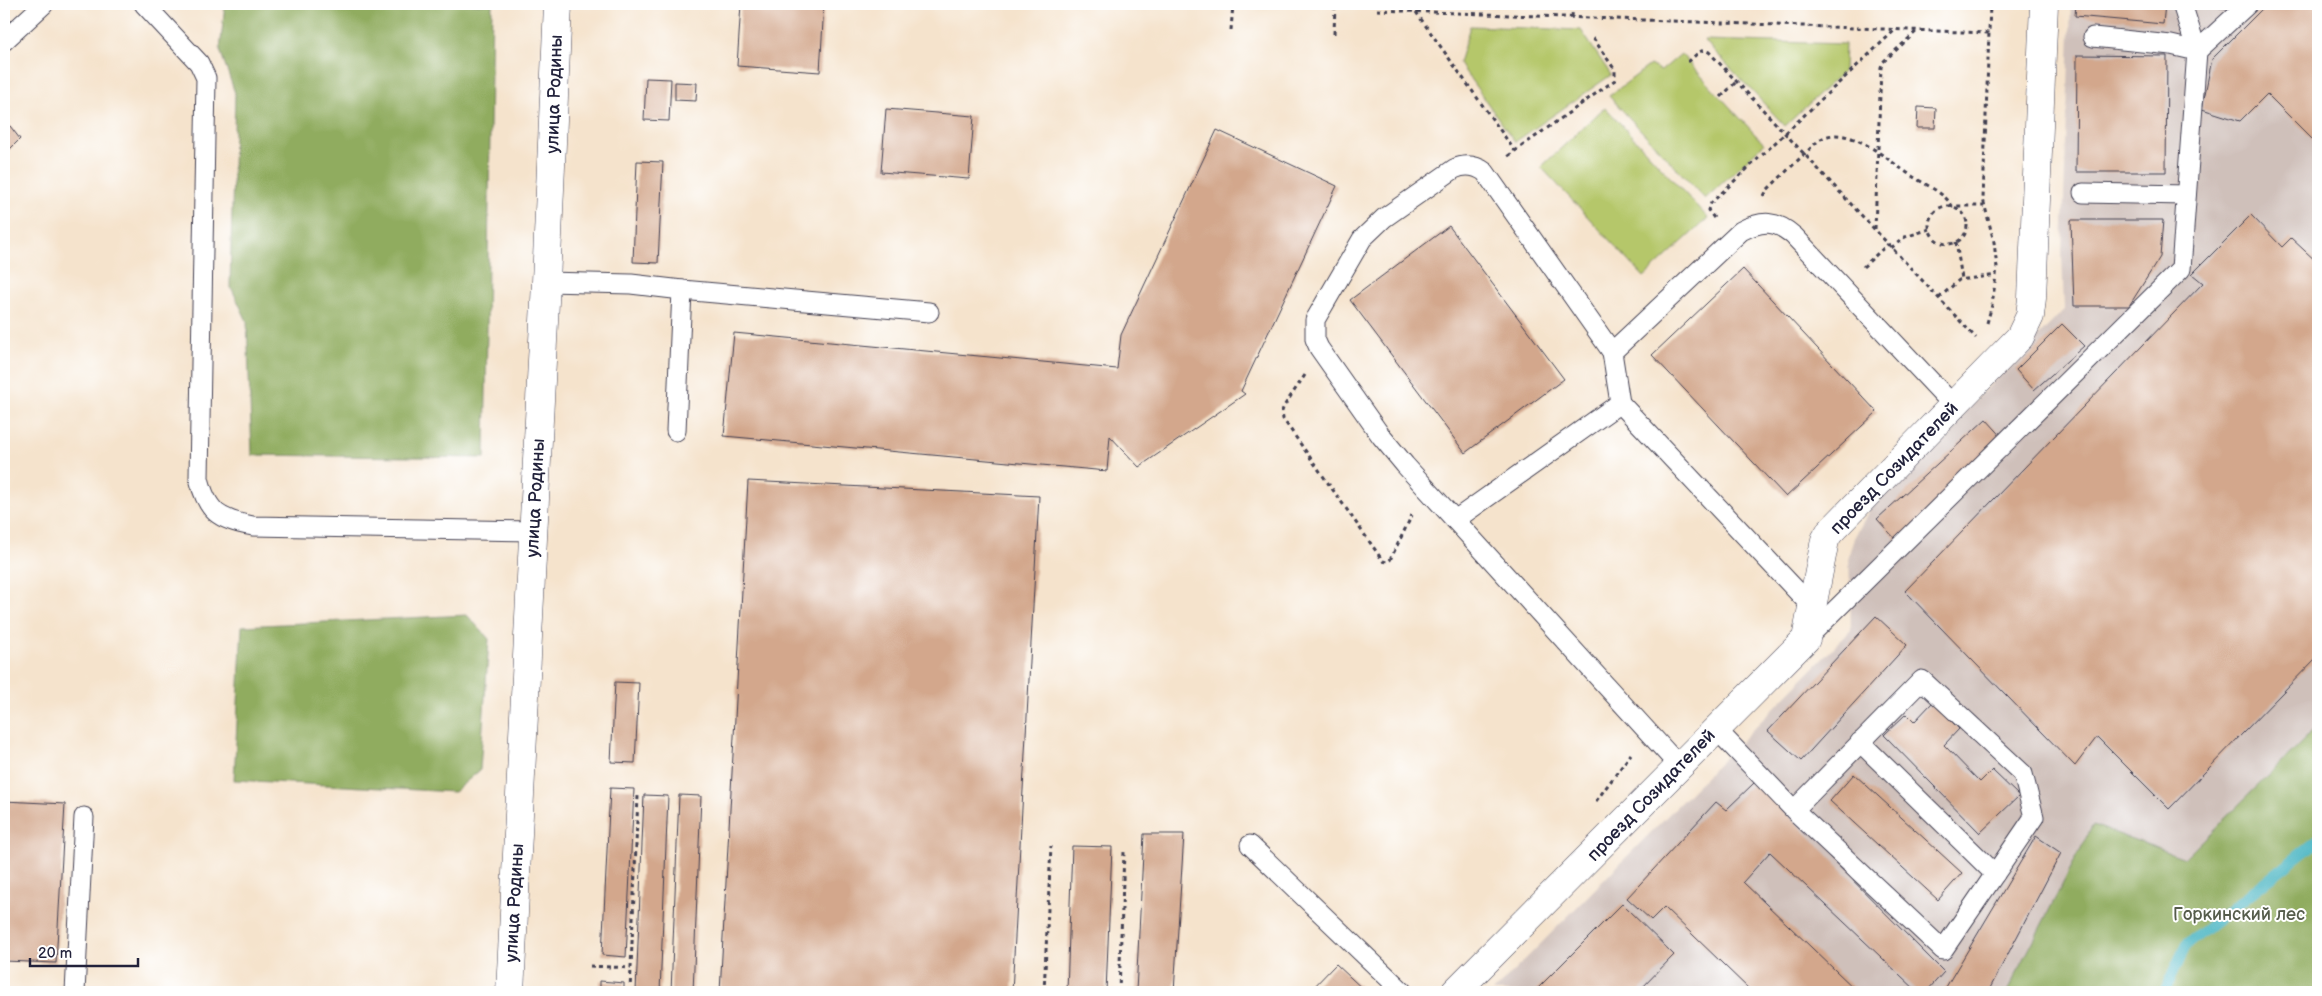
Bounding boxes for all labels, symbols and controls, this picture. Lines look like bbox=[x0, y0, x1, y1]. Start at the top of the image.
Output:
street label: улица Родины bbox=[542, 34, 567, 154]
street label: проезд Созидателей bbox=[1826, 398, 1963, 539]
street label: улица Родины bbox=[522, 438, 549, 558]
street label: проезд Созидателей bbox=[1583, 725, 1720, 866]
street label: улица Родины bbox=[501, 843, 528, 963]
park label: Горкинский лес bbox=[2173, 904, 2305, 925]
scale bar bbox=[30, 936, 138, 968]
text: 20 m bbox=[38, 944, 72, 963]

